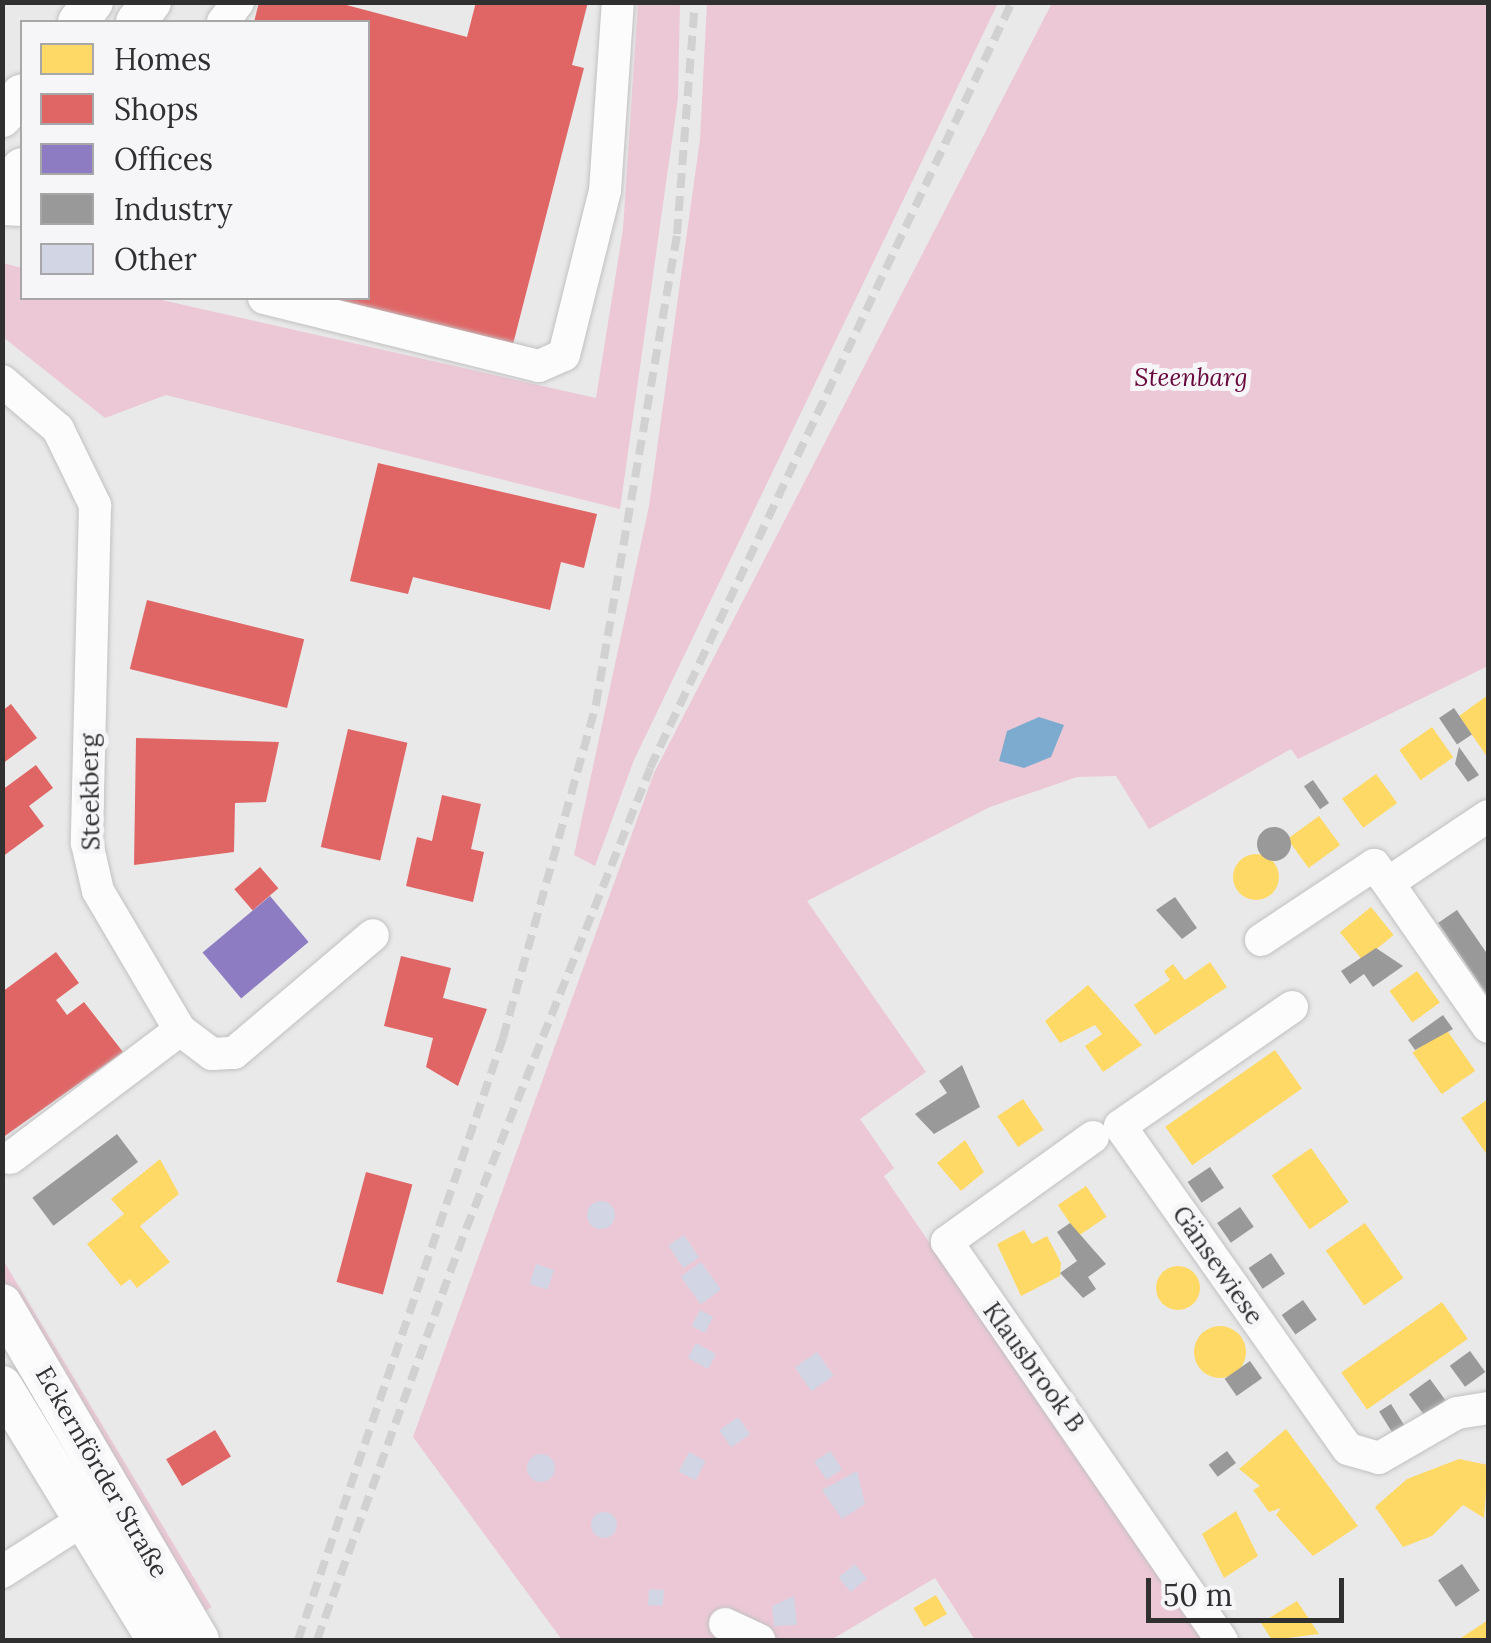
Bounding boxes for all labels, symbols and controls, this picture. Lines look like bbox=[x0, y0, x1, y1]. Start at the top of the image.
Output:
legend bbox=[20, 20, 370, 300]
text: Homes bbox=[114, 40, 211, 78]
text: Shops bbox=[114, 90, 198, 128]
text: Offices bbox=[114, 140, 213, 178]
text: Industry bbox=[114, 190, 233, 228]
text: Other bbox=[114, 240, 197, 278]
park label: Steenbarg bbox=[1134, 362, 1248, 392]
street label: Steekberg bbox=[74, 733, 106, 851]
street label: Gänsewiese bbox=[1166, 1200, 1270, 1330]
street label: Klausbrook B bbox=[977, 1296, 1091, 1438]
street label: Eckernförder Straße bbox=[29, 1361, 175, 1583]
scale bar bbox=[1151, 1558, 1348, 1620]
text: 50 m bbox=[1163, 1576, 1233, 1614]

